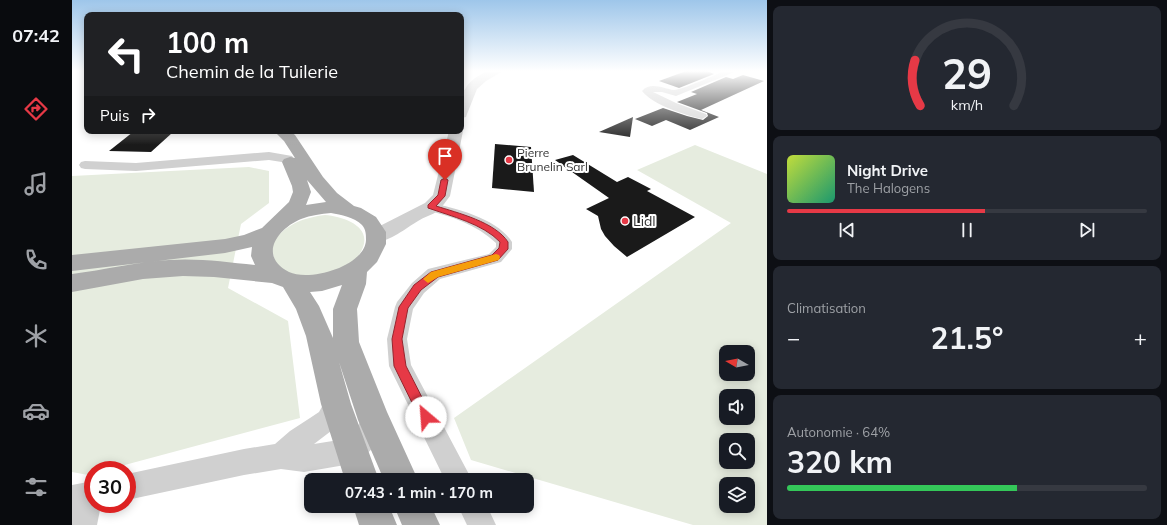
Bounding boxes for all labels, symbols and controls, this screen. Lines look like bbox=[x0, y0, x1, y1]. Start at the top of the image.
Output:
text: 07:42 bbox=[12, 24, 60, 47]
text: 100 m bbox=[166, 25, 249, 60]
icon: left bbox=[100, 28, 152, 80]
text: 29 bbox=[942, 47, 992, 99]
text: Chemin de la Tuilerie bbox=[166, 60, 338, 83]
icon: directions bbox=[22, 95, 50, 123]
text: km/h bbox=[951, 95, 983, 113]
icon: right bbox=[137, 104, 159, 126]
text: Puis bbox=[100, 106, 129, 125]
pin bbox=[428, 139, 462, 180]
icon: arrive bbox=[434, 145, 456, 167]
place label: Pierre Brunelin Sarl bbox=[517, 145, 588, 174]
marker: Pierre Brunelin Sarl bbox=[504, 155, 514, 165]
text: Night Drive bbox=[847, 161, 928, 180]
icon: music bbox=[22, 170, 50, 198]
text: The Halogens bbox=[847, 180, 930, 196]
place label: Lidl bbox=[633, 212, 656, 230]
marker: Lidl bbox=[620, 216, 630, 226]
icon: previous bbox=[836, 219, 858, 241]
icon: pause bbox=[956, 219, 978, 241]
icon: next bbox=[1076, 219, 1098, 241]
icon: phone bbox=[22, 246, 50, 274]
text: Climatisation bbox=[787, 300, 866, 316]
text: 21.5° bbox=[931, 319, 1003, 357]
icon: climate bbox=[22, 322, 50, 350]
text: − bbox=[787, 324, 800, 352]
text: + bbox=[1134, 324, 1147, 352]
north arrow bbox=[719, 345, 755, 381]
map controls bbox=[719, 345, 755, 513]
button: sound bbox=[719, 389, 755, 425]
position arrow bbox=[405, 396, 447, 438]
icon: car bbox=[22, 397, 50, 425]
text: Autonomie · 64% bbox=[787, 424, 890, 440]
button: search bbox=[719, 433, 755, 469]
text: 320 km bbox=[787, 443, 893, 481]
speed limit sign: 30 bbox=[84, 461, 136, 513]
icon: filters bbox=[22, 473, 50, 501]
button: layers bbox=[719, 477, 755, 513]
text: 07:43 · 1 min · 170 m bbox=[345, 483, 493, 502]

